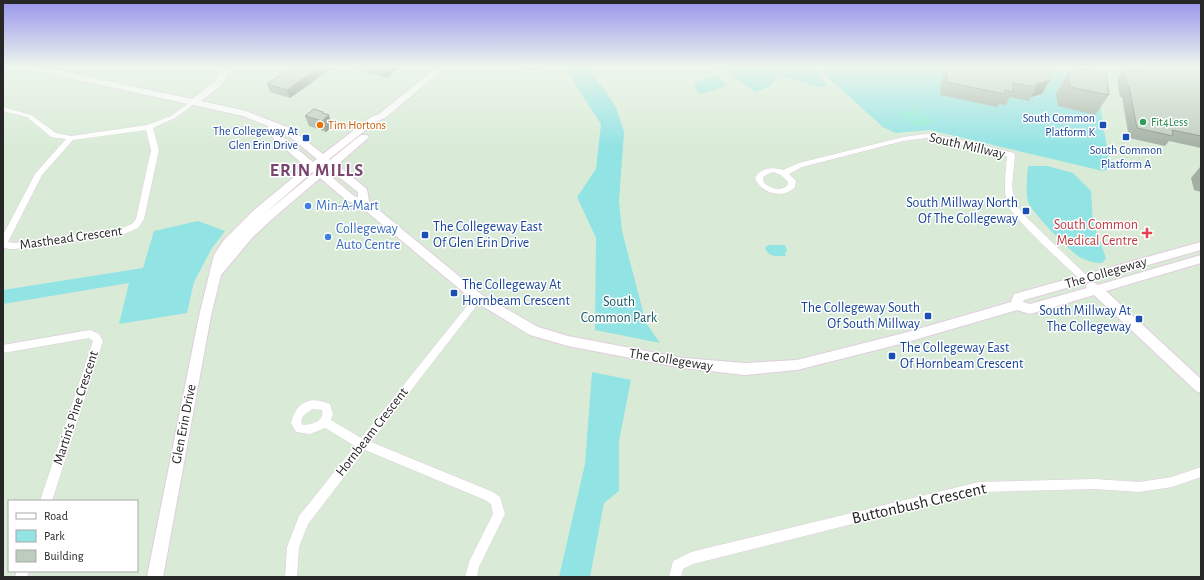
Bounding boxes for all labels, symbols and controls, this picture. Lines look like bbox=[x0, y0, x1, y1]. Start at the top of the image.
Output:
place label: South Common Platform K bbox=[1023, 112, 1095, 138]
place label: Fit4Less bbox=[1151, 116, 1188, 128]
marker: Fit4Less bbox=[1138, 117, 1148, 127]
place label: Tim Hortons bbox=[328, 119, 386, 131]
marker: Tim Hortons bbox=[315, 120, 325, 130]
marker: South Common Platform K bbox=[1098, 120, 1108, 130]
place label: The Collegeway At Glen Erin Drive bbox=[213, 125, 298, 151]
street label: South Millway bbox=[928, 130, 1006, 162]
marker: South Common Platform A bbox=[1121, 132, 1131, 142]
marker: The Collegeway At Glen Erin Drive bbox=[301, 133, 311, 143]
place label: South Common Platform A bbox=[1090, 144, 1162, 170]
district label: ERIN MILLS bbox=[270, 162, 364, 180]
place label: South Millway North Of The Collegeway bbox=[906, 196, 1018, 226]
place label: Min-A-Mart bbox=[316, 199, 379, 213]
marker: Min-A-Mart bbox=[303, 201, 313, 211]
marker: South Millway North Of The Collegeway bbox=[1021, 206, 1031, 216]
place label: South Common Medical Centre bbox=[1054, 218, 1138, 248]
place label: The Collegeway East Of Glen Erin Drive bbox=[433, 220, 543, 250]
place label: Collegeway Auto Centre bbox=[336, 222, 401, 252]
street label: Masthead Crescent bbox=[19, 224, 124, 252]
marker: South Common Medical Centre bbox=[1141, 227, 1153, 239]
marker: The Collegeway East Of Glen Erin Drive bbox=[420, 230, 430, 240]
marker: Collegeway Auto Centre bbox=[323, 232, 333, 242]
street label: The Collegeway bbox=[1063, 255, 1149, 291]
place label: The Collegeway At Hornbeam Crescent bbox=[462, 278, 570, 308]
marker: The Collegeway At Hornbeam Crescent bbox=[449, 288, 459, 298]
park label: South Common Park bbox=[581, 295, 658, 325]
place label: The Collegeway South Of South Millway bbox=[801, 301, 920, 331]
place label: South Millway At The Collegeway bbox=[1039, 304, 1132, 334]
marker: The Collegeway South Of South Millway bbox=[923, 311, 933, 321]
marker: South Millway At The Collegeway bbox=[1134, 314, 1144, 324]
place label: The Collegeway East Of Hornbeam Crescent bbox=[900, 341, 1024, 371]
street label: The Collegeway bbox=[628, 346, 714, 374]
street label: Martin's Pine Crescent bbox=[51, 349, 101, 467]
marker: The Collegeway East Of Hornbeam Crescent bbox=[887, 351, 897, 361]
street label: Glen Erin Drive bbox=[169, 383, 199, 465]
street label: Hornbeam Crescent bbox=[333, 385, 411, 479]
street label: Buttonbush Crescent bbox=[850, 479, 988, 527]
legend bbox=[8, 500, 138, 572]
text: Road bbox=[44, 510, 68, 522]
text: Park bbox=[44, 530, 65, 542]
text: Building bbox=[44, 550, 84, 562]

